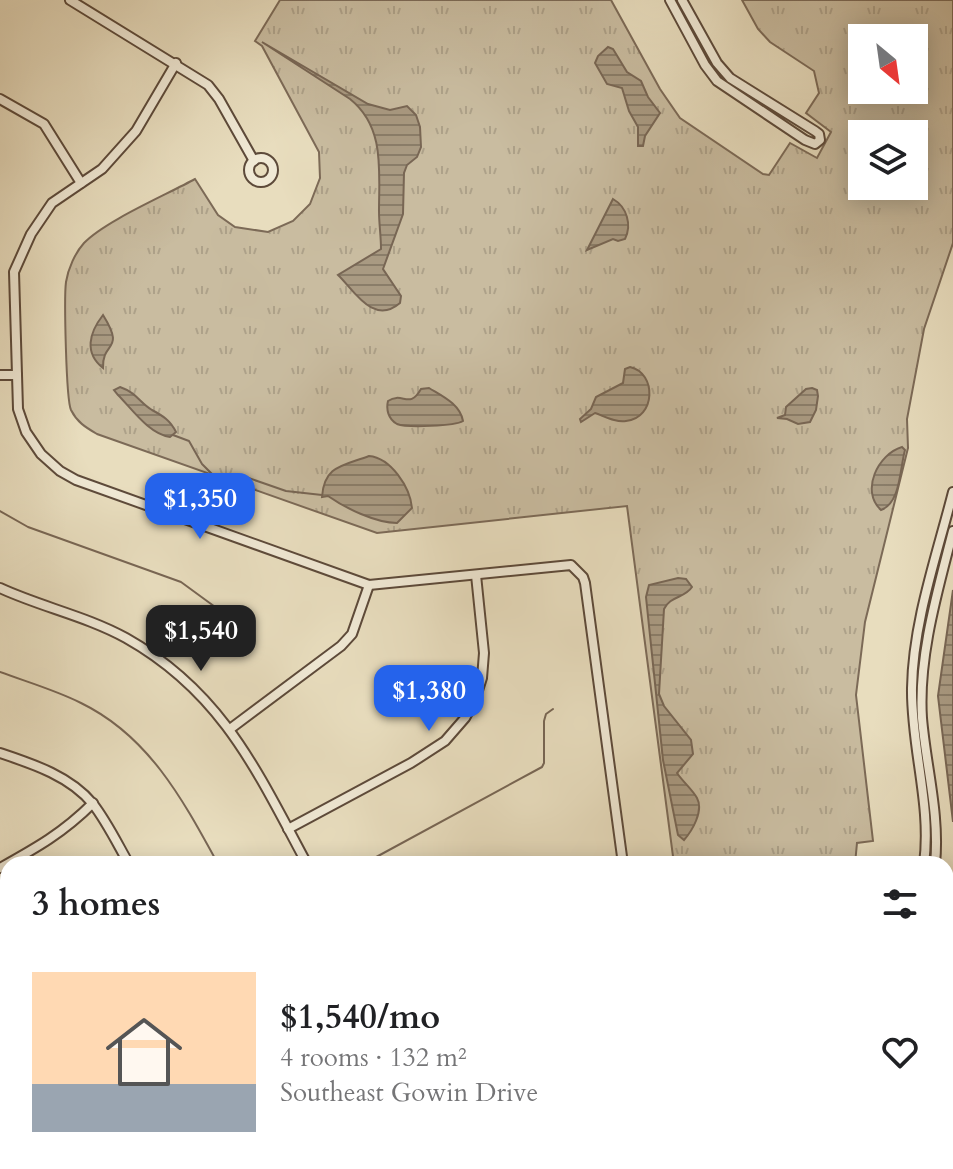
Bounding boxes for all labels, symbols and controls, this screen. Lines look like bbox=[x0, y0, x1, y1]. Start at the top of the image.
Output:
north arrow bbox=[848, 24, 928, 104]
map controls bbox=[848, 24, 928, 200]
button: layers bbox=[848, 120, 928, 200]
pin: $1,350 bbox=[135, 473, 265, 541]
text: $1,350 bbox=[163, 481, 237, 516]
pin: $1,540 bbox=[136, 605, 266, 673]
text: $1,540 bbox=[164, 613, 238, 648]
pin: $1,380 bbox=[364, 665, 494, 733]
text: $1,380 bbox=[392, 673, 466, 708]
text: 3 homes bbox=[32, 881, 160, 927]
icon: filters bbox=[878, 882, 922, 926]
text: $1,540/mo bbox=[280, 994, 440, 1040]
icon: home bbox=[96, 1004, 192, 1100]
icon: heart bbox=[878, 1030, 922, 1074]
text: 4 rooms · 132 m² bbox=[280, 1040, 467, 1075]
text: Southeast Gowin Drive bbox=[280, 1075, 538, 1110]

